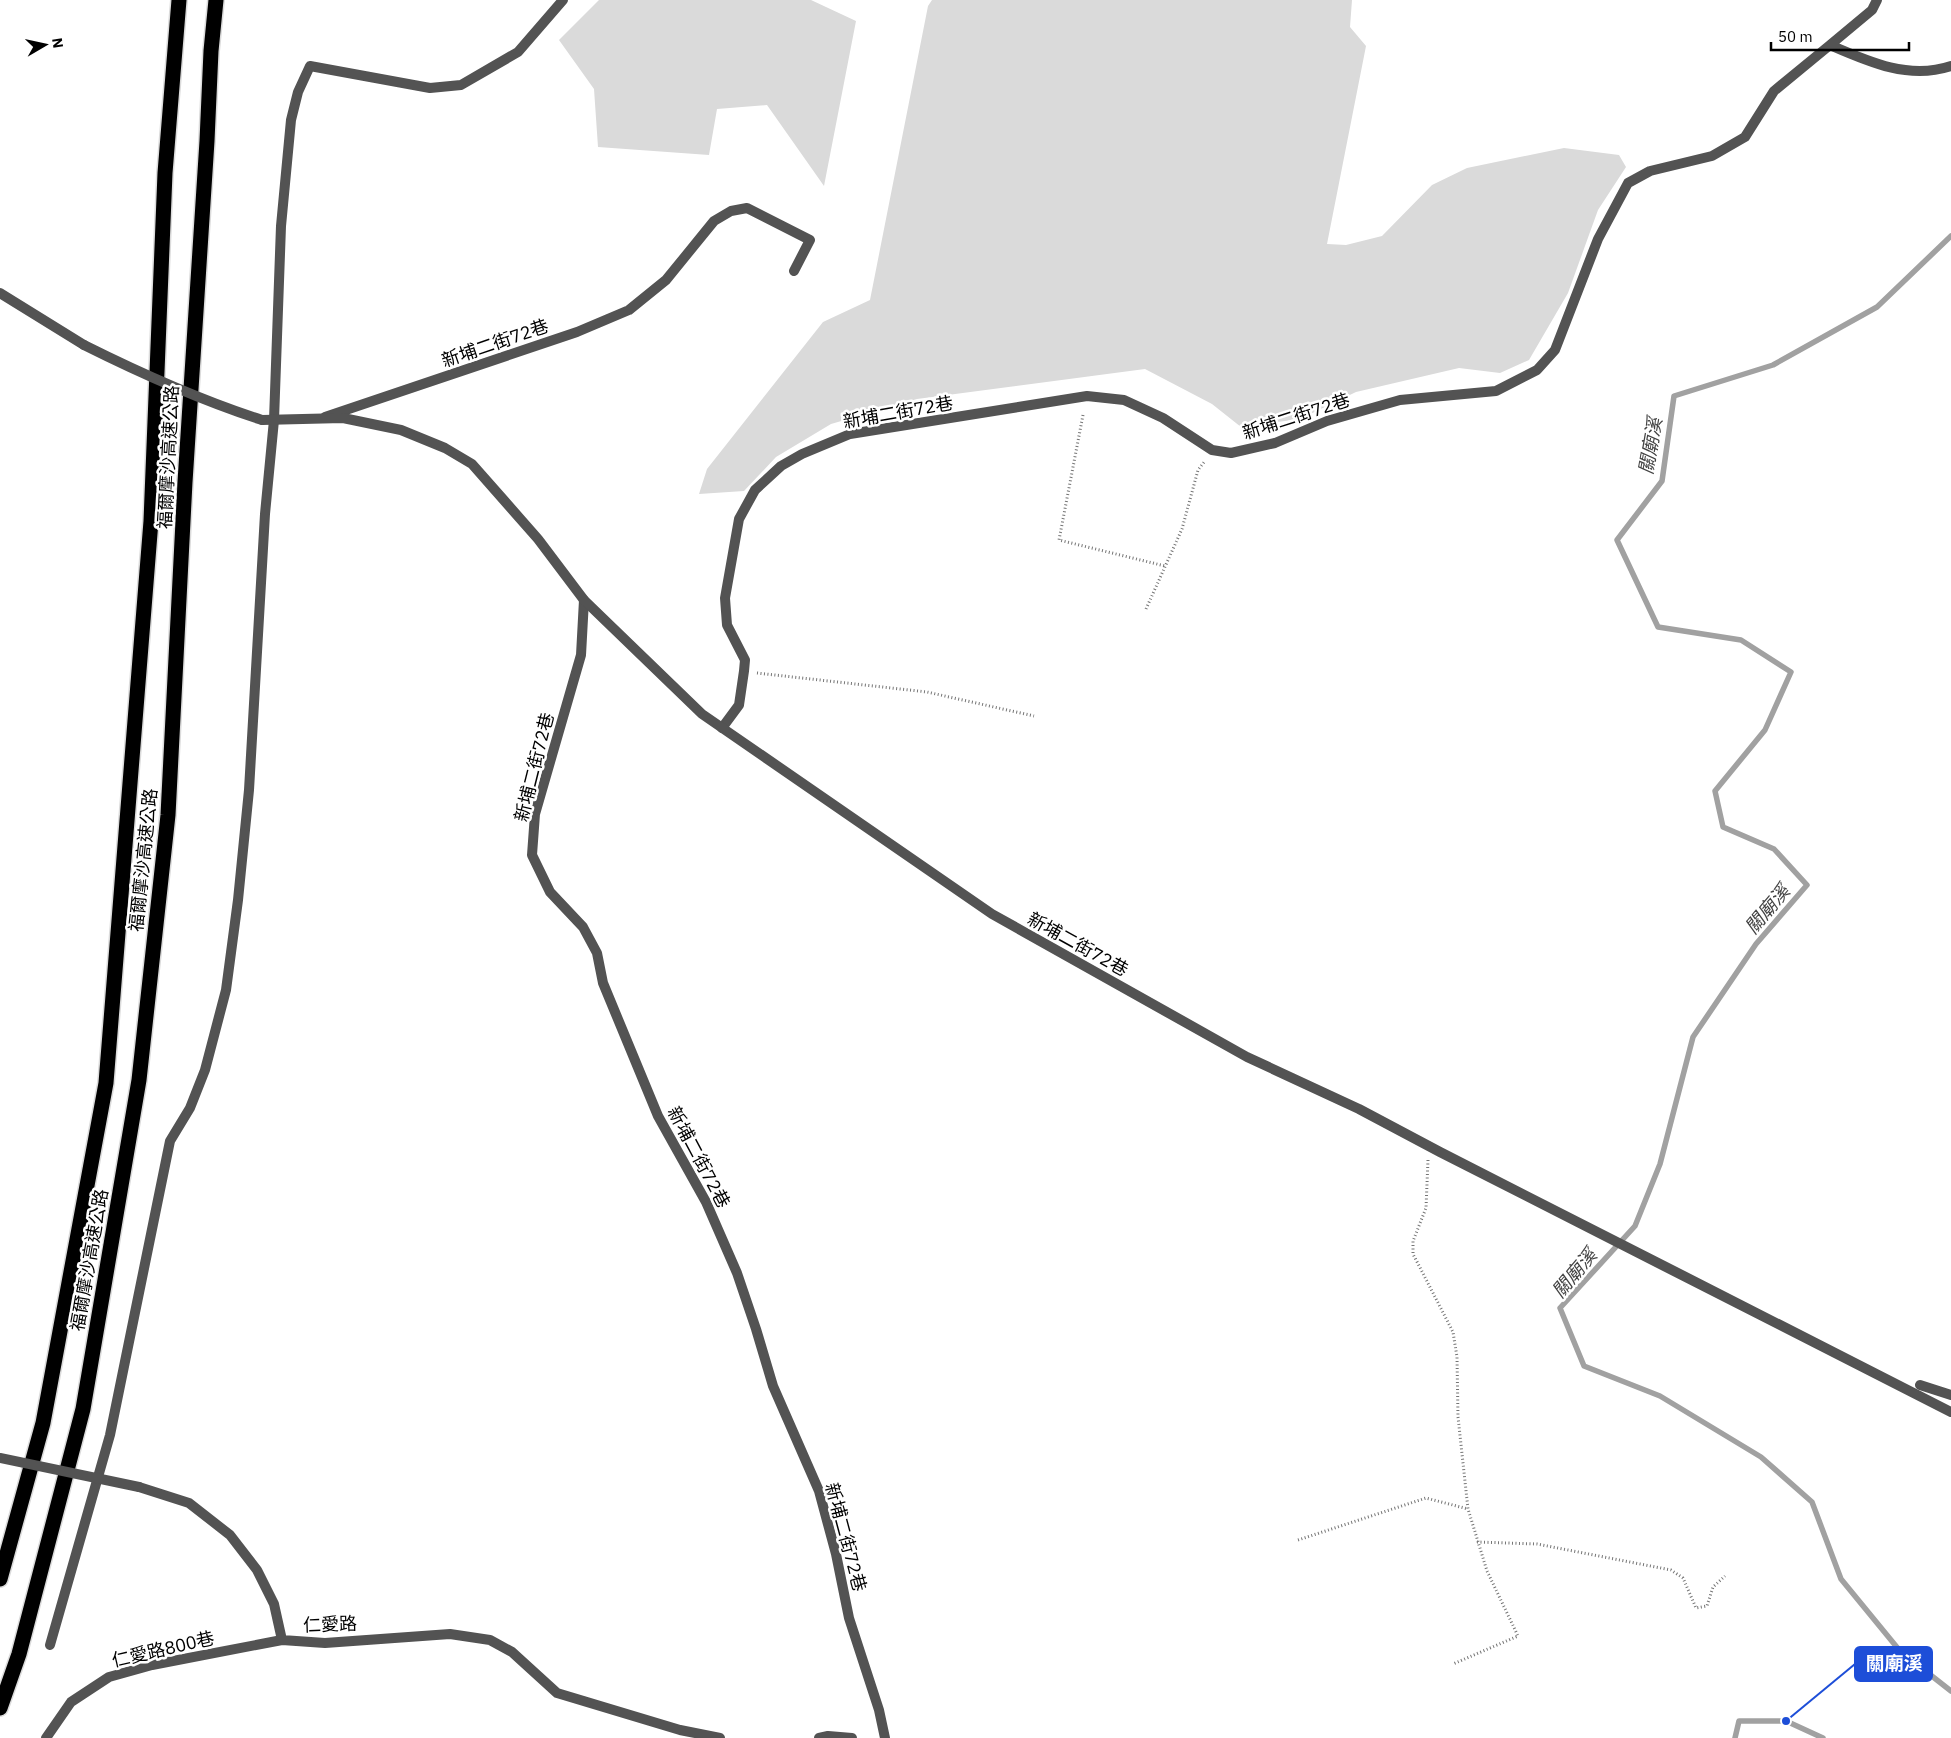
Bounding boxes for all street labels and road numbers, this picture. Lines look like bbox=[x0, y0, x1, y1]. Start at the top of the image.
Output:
street label: 新埔二街72巷 bbox=[438, 314, 552, 372]
street label: 福爾摩沙高速公路 bbox=[153, 384, 183, 530]
street label: 新埔二街72巷 bbox=[1239, 388, 1353, 444]
street label: 新埔二街72巷 bbox=[841, 391, 955, 433]
street label: 新埔二街72巷 bbox=[509, 710, 559, 824]
street label: 福爾摩沙高速公路 bbox=[124, 787, 162, 933]
street label: 新埔二街72巷 bbox=[1024, 907, 1132, 981]
street label: 新埔二街72巷 bbox=[663, 1102, 735, 1212]
street label: 福爾摩沙高速公路 bbox=[65, 1187, 113, 1333]
street label: 新埔二街72巷 bbox=[820, 1480, 872, 1594]
street label: 仁愛路 bbox=[303, 1612, 357, 1636]
street label: 仁愛路800巷 bbox=[110, 1626, 216, 1672]

